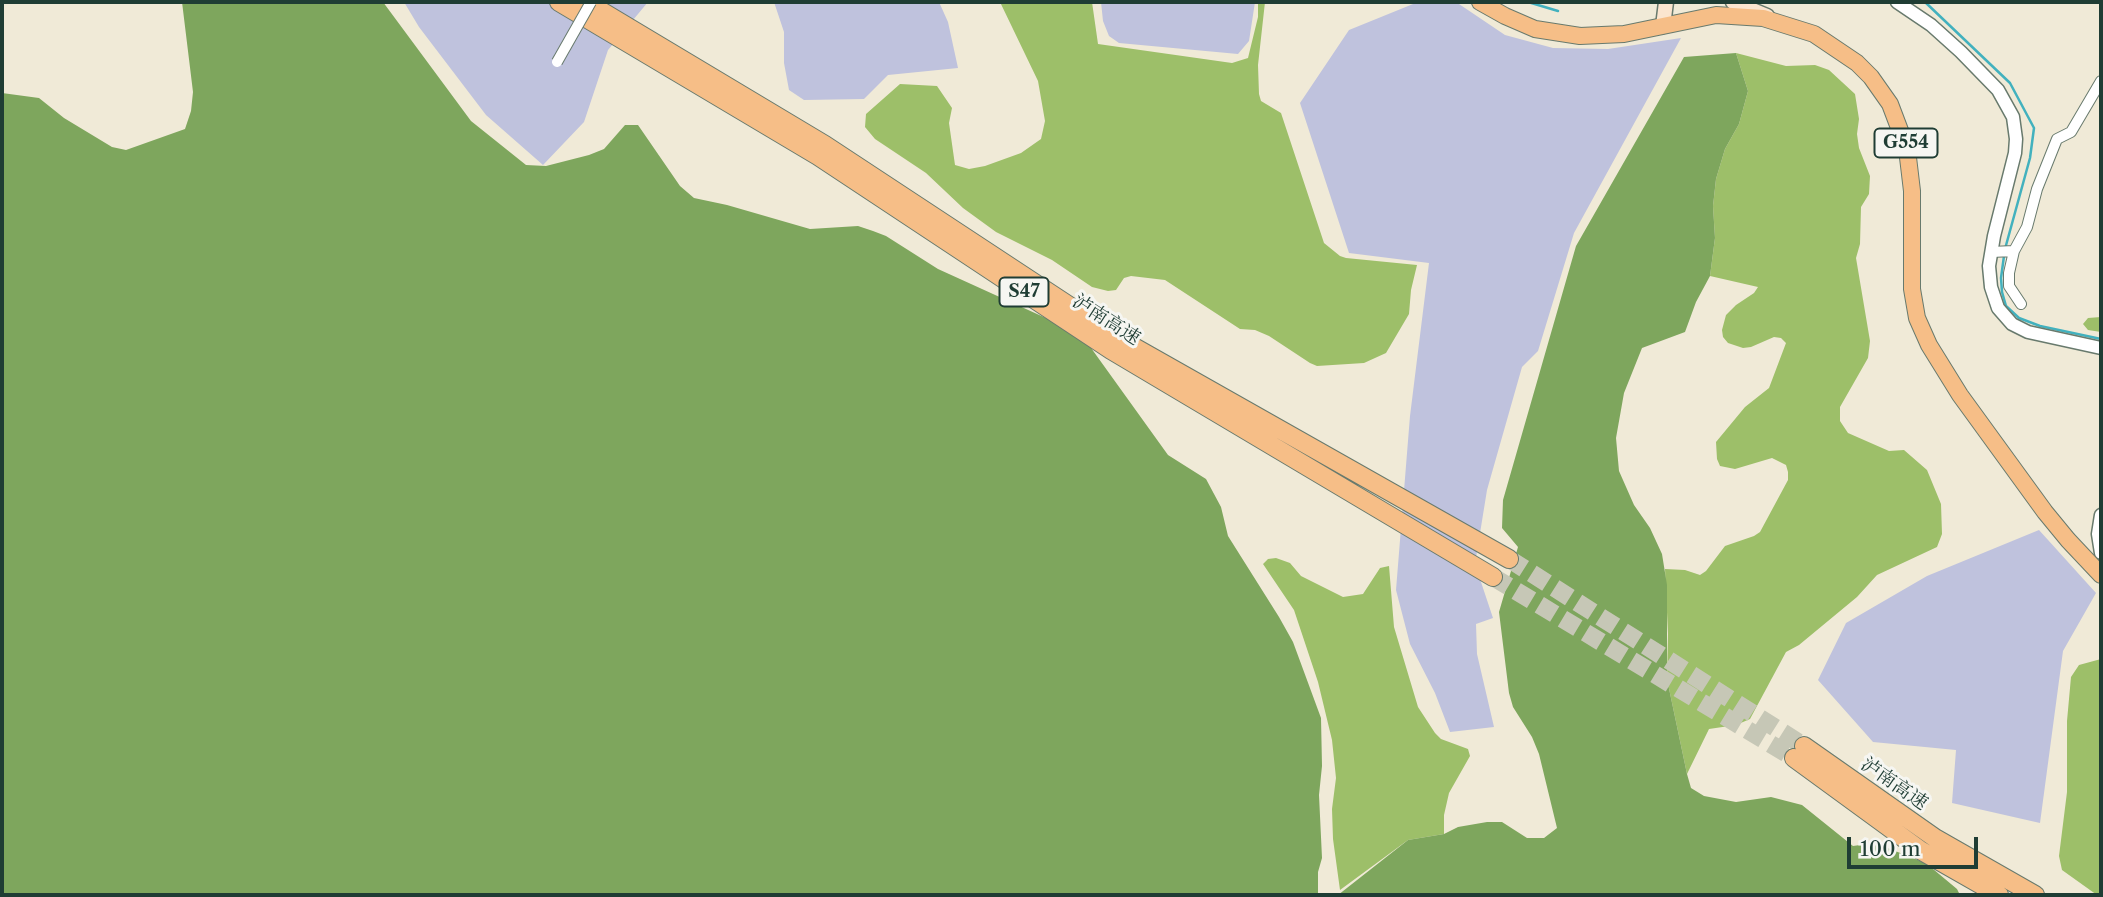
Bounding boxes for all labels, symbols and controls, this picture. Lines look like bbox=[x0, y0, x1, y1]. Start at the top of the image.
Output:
road number: G554 bbox=[1874, 128, 1938, 158]
road number: S47 bbox=[1000, 278, 1048, 306]
street label: 泸南高速 bbox=[1068, 290, 1144, 350]
street label: 泸南高速 bbox=[1856, 753, 1932, 815]
scale bar bbox=[1851, 824, 1982, 868]
text: 100 m bbox=[1860, 836, 1921, 861]

